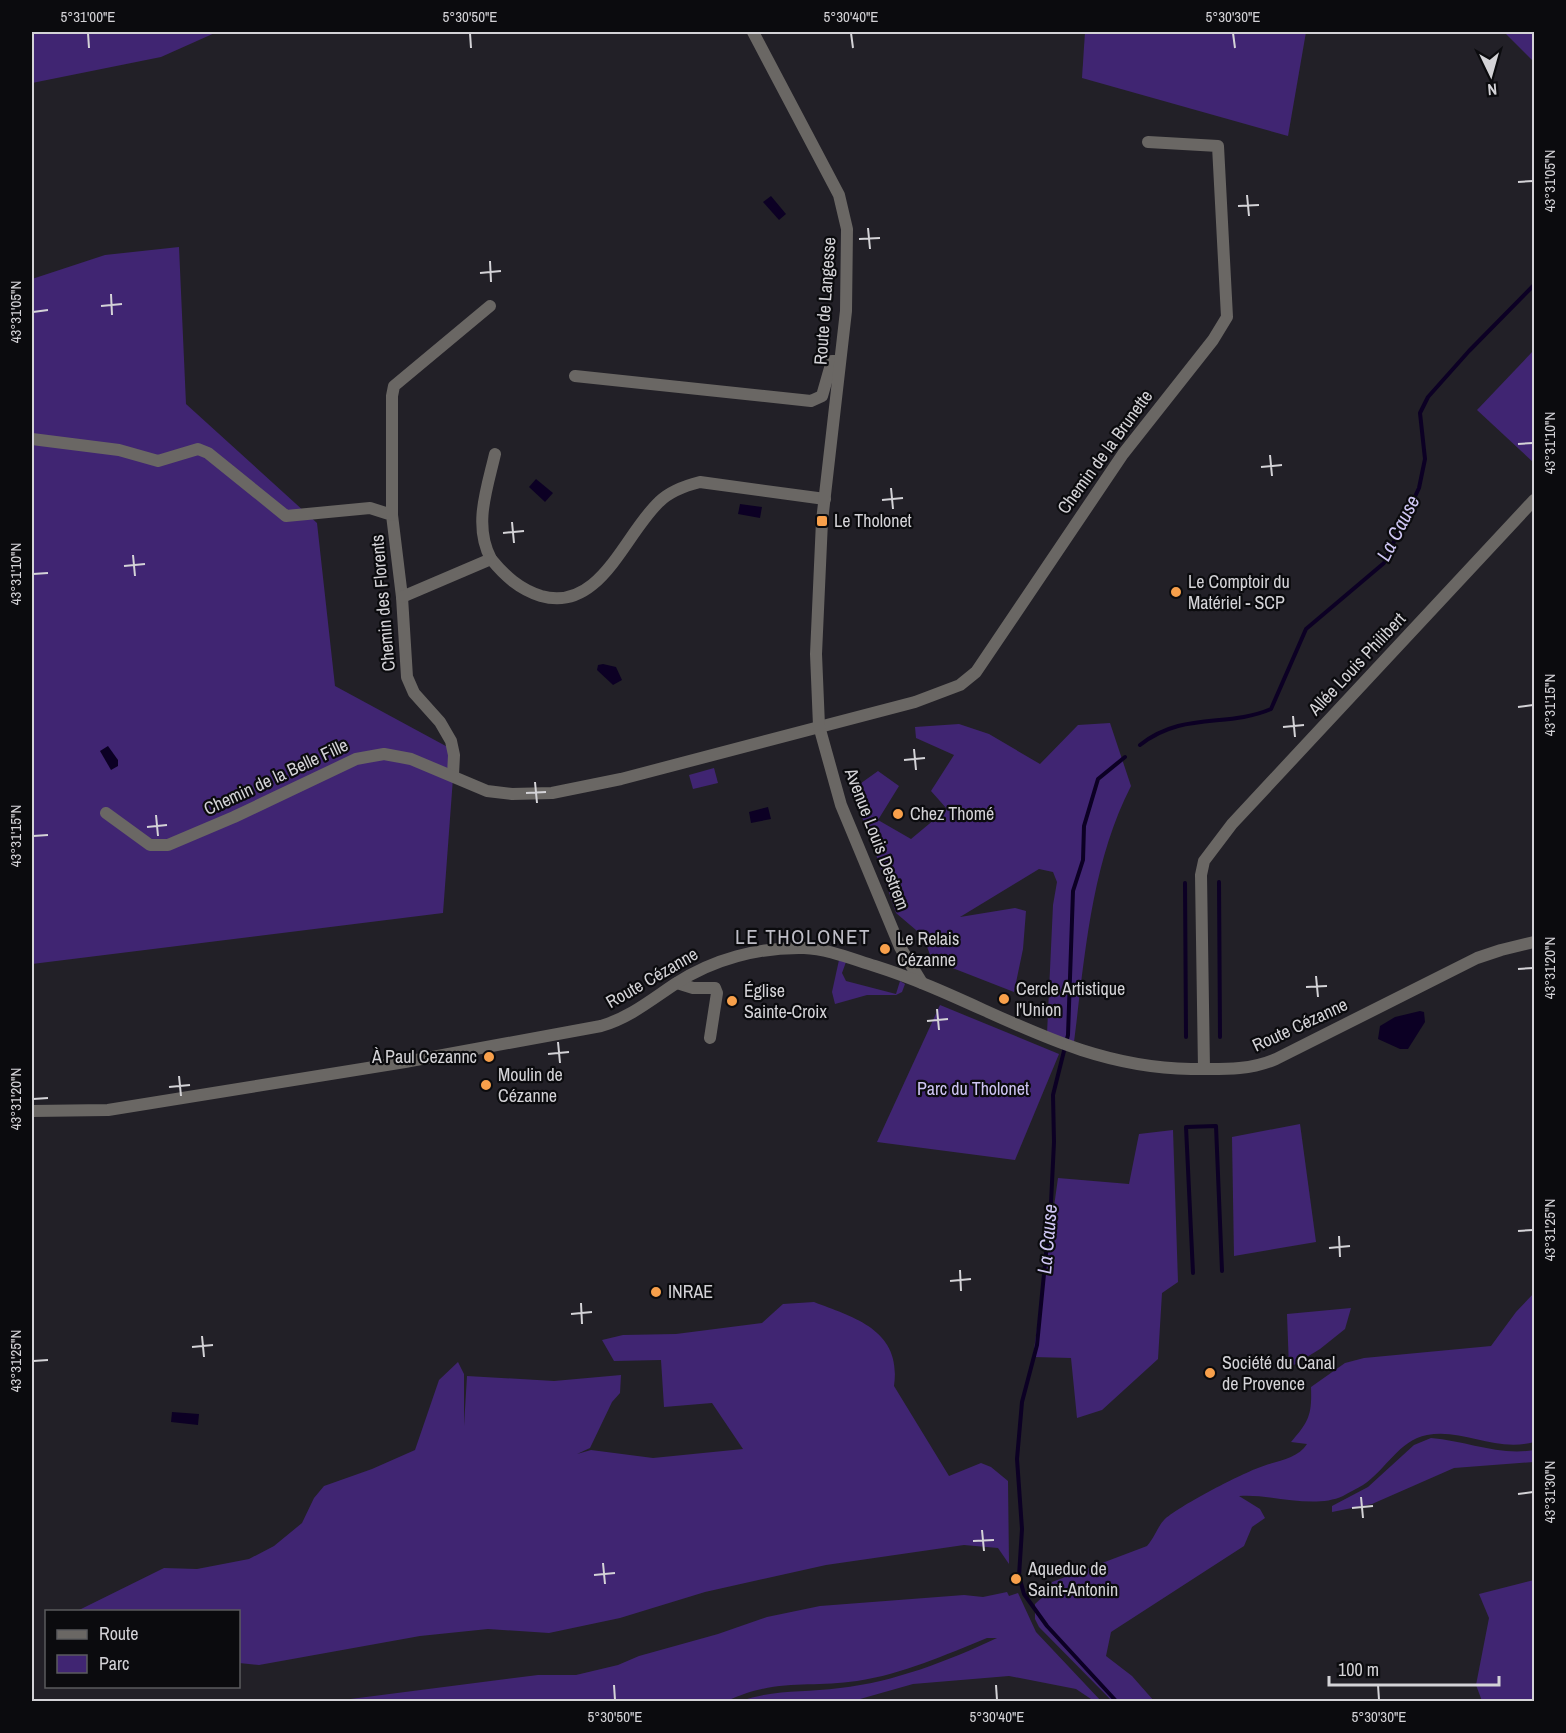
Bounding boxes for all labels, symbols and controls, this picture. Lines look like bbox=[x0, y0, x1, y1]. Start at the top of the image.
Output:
text: 5°31'00"E bbox=[60, 6, 116, 27]
text: 5°30'50"E bbox=[442, 6, 498, 27]
text: 5°30'40"E bbox=[823, 6, 879, 27]
text: 5°30'30"E bbox=[1205, 6, 1261, 27]
north arrow bbox=[1461, 45, 1521, 105]
text: N bbox=[1487, 79, 1498, 101]
text: 43°31'05"N bbox=[1539, 150, 1560, 212]
street label: Route de Langesse bbox=[808, 236, 841, 366]
text: 43°31'05"N bbox=[5, 281, 26, 343]
street label: Chemin de la Brunette bbox=[1051, 385, 1158, 519]
text: 43°31'10"N bbox=[1539, 412, 1560, 474]
water label: La Cause bbox=[1370, 490, 1426, 565]
place label: Le Tholonet bbox=[834, 508, 912, 533]
marker: Le Tholonet bbox=[815, 514, 829, 528]
street label: Chemin des Florents bbox=[364, 534, 401, 672]
text: 43°31'10"N bbox=[5, 543, 26, 605]
place label: Le Comptoir du Matériel - SCP bbox=[1188, 569, 1290, 615]
marker: Le Comptoir du Matériel - SCP bbox=[1169, 585, 1183, 599]
street label: Allée Louis Philibert bbox=[1302, 607, 1411, 721]
text: 43°31'15"N bbox=[1539, 674, 1560, 736]
street label: Chemin de la Belle Fille bbox=[199, 732, 352, 821]
street label: Avenue Louis Destrem bbox=[839, 763, 916, 913]
place label: Chez Thomé bbox=[910, 801, 994, 826]
text: 43°31'15"N bbox=[5, 805, 26, 867]
marker: Chez Thomé bbox=[891, 807, 905, 821]
district label: LE THOLONET bbox=[735, 922, 871, 951]
place label: Le Relais Cézanne bbox=[897, 926, 959, 972]
text: 43°31'20"N bbox=[1539, 937, 1560, 999]
street label: Route Cézanne bbox=[601, 941, 702, 1014]
marker: Le Relais Cézanne bbox=[878, 942, 892, 956]
place label: Cercle Artistique l'Union bbox=[1016, 976, 1125, 1022]
place label: Église Sainte-Croix bbox=[744, 978, 827, 1024]
marker: Cercle Artistique l'Union bbox=[997, 992, 1011, 1006]
street label: Route Cézanne bbox=[1248, 992, 1352, 1058]
marker: Église Sainte-Croix bbox=[725, 994, 739, 1008]
place label: À Paul Cezannc bbox=[371, 1044, 477, 1069]
marker: À Paul Cezannc bbox=[482, 1050, 496, 1064]
place label: Moulin de Cézanne bbox=[498, 1062, 563, 1108]
text: 43°31'20"N bbox=[5, 1068, 26, 1130]
park label: Parc du Tholonet bbox=[917, 1076, 1029, 1101]
marker: Moulin de Cézanne bbox=[479, 1078, 493, 1092]
text: 43°31'25"N bbox=[1539, 1199, 1560, 1261]
water label: La Cause bbox=[1030, 1203, 1063, 1275]
place label: INRAE bbox=[668, 1279, 713, 1304]
marker: INRAE bbox=[649, 1285, 663, 1299]
text: 43°31'25"N bbox=[5, 1330, 26, 1392]
place label: Société du Canal de Provence bbox=[1222, 1350, 1335, 1396]
marker: Société du Canal de Provence bbox=[1203, 1366, 1217, 1380]
text: 43°31'30"N bbox=[1539, 1461, 1560, 1523]
place label: Aqueduc de Saint-Antonin bbox=[1027, 1556, 1118, 1602]
marker: Aqueduc de Saint-Antonin bbox=[1009, 1572, 1023, 1586]
legend bbox=[45, 1610, 240, 1688]
text: Route bbox=[99, 1621, 138, 1646]
scale bar bbox=[1329, 1649, 1498, 1687]
text: Parc bbox=[99, 1651, 129, 1676]
text: 100 m bbox=[1338, 1657, 1379, 1682]
text: 5°30'50"E bbox=[587, 1706, 643, 1727]
text: 5°30'40"E bbox=[969, 1706, 1025, 1727]
text: 5°30'30"E bbox=[1351, 1706, 1407, 1727]

